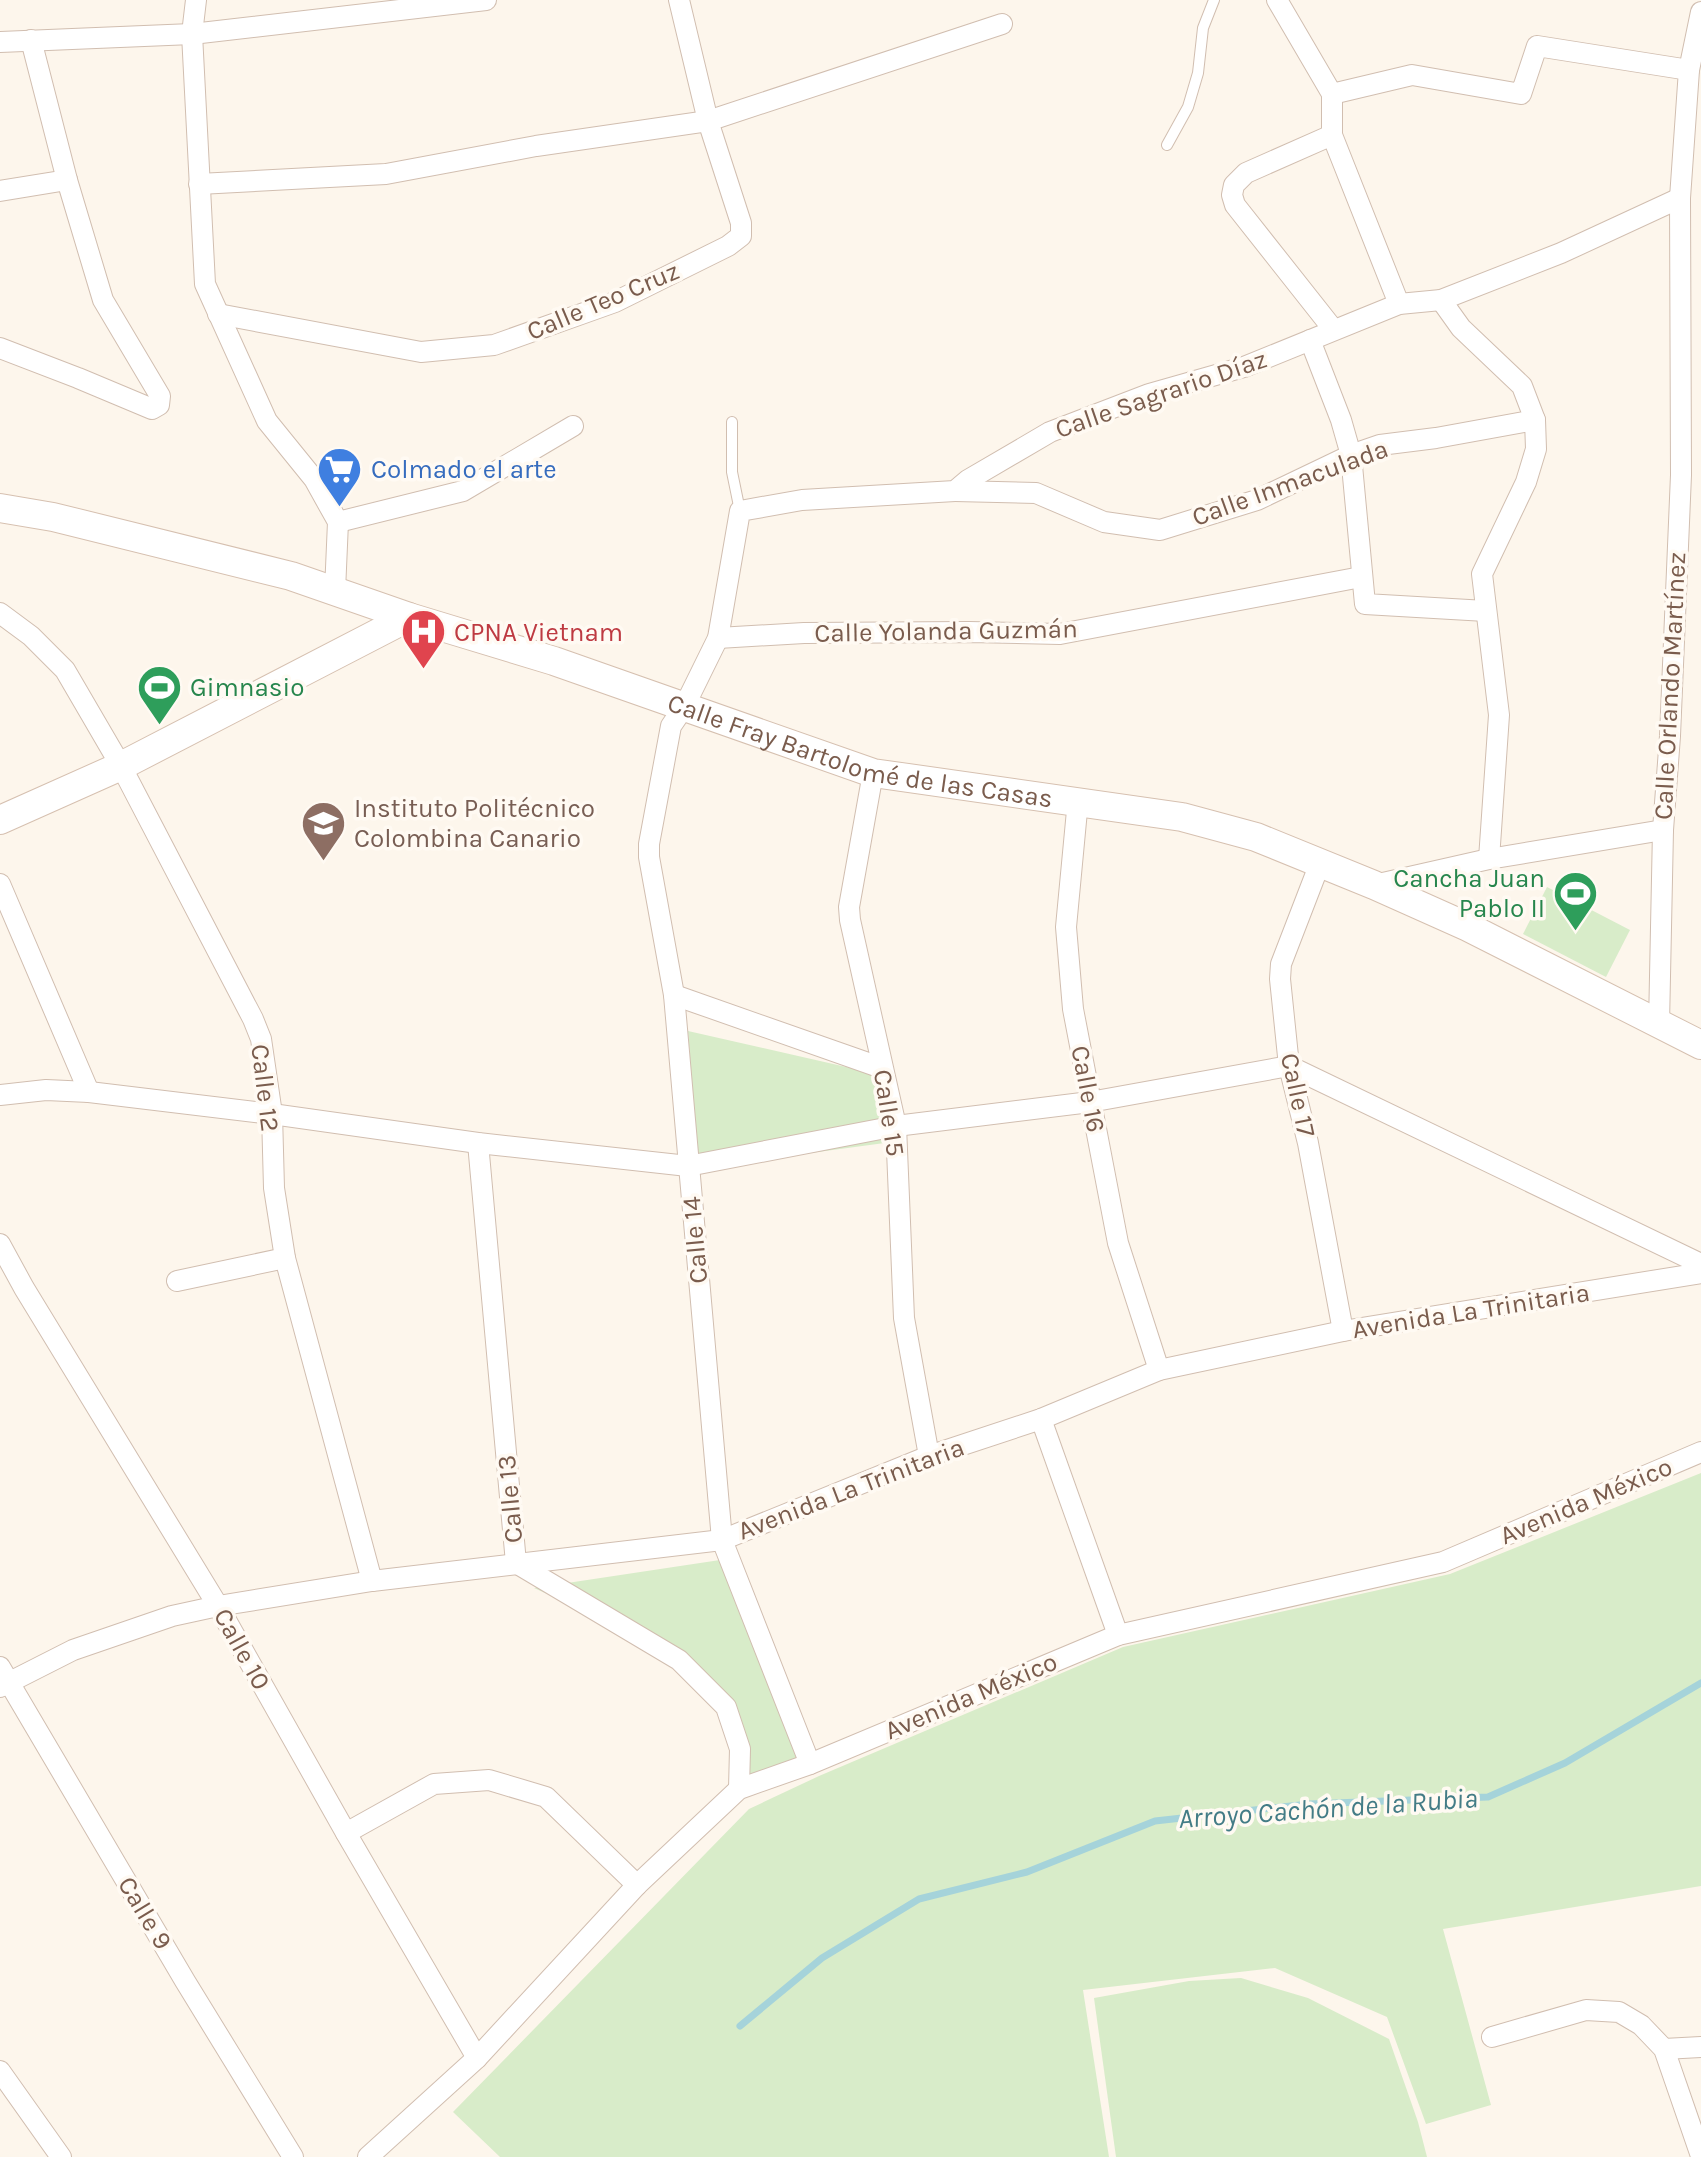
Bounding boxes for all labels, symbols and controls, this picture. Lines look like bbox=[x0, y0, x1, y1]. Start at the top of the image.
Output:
street label: Calle Teo Cruz bbox=[522, 255, 684, 347]
street label: Calle Sagrario Díaz bbox=[1051, 343, 1271, 445]
street label: Calle Inmaculada bbox=[1188, 433, 1392, 533]
supermarket icon: Colmado el arte bbox=[316, 445, 364, 508]
place label: Colmado el arte bbox=[371, 454, 557, 485]
street label: Calle Orlando Martínez bbox=[1648, 551, 1692, 821]
hospital icon: CPNA Vietnam bbox=[399, 608, 447, 671]
street label: Calle Yolanda Guzmán bbox=[814, 613, 1078, 649]
place label: CPNA Vietnam bbox=[454, 617, 623, 648]
sports icon: Gimnasio bbox=[135, 663, 183, 726]
place label: Gimnasio bbox=[190, 672, 304, 703]
street label: Calle Fray Bartolomé de las Casas bbox=[664, 687, 1055, 814]
place label: Instituto Politécnico Colombina Canario bbox=[354, 793, 595, 854]
school or university icon: Instituto Politécnico Colombina Canario bbox=[299, 799, 347, 862]
place label: Cancha Juan Pablo II bbox=[1393, 863, 1545, 924]
sports icon: Cancha Juan Pablo II bbox=[1552, 869, 1600, 932]
street label: Calle 12 bbox=[244, 1042, 286, 1134]
street label: Calle 16 bbox=[1064, 1043, 1112, 1135]
street label: Calle 17 bbox=[1274, 1050, 1322, 1140]
street label: Calle 15 bbox=[867, 1067, 911, 1159]
street label: Calle 14 bbox=[676, 1195, 714, 1285]
street label: Avenida La Trinitaria bbox=[1350, 1277, 1592, 1345]
street label: Avenida La Trinitaria bbox=[733, 1432, 969, 1546]
street label: Avenida México bbox=[1495, 1451, 1677, 1551]
street label: Calle 13 bbox=[491, 1454, 529, 1544]
street label: Calle 10 bbox=[207, 1603, 277, 1695]
street label: Avenida México bbox=[880, 1646, 1062, 1746]
water label: Arroyo Cachón de la Rubia bbox=[1177, 1781, 1479, 1835]
street label: Calle 9 bbox=[111, 1871, 179, 1955]

